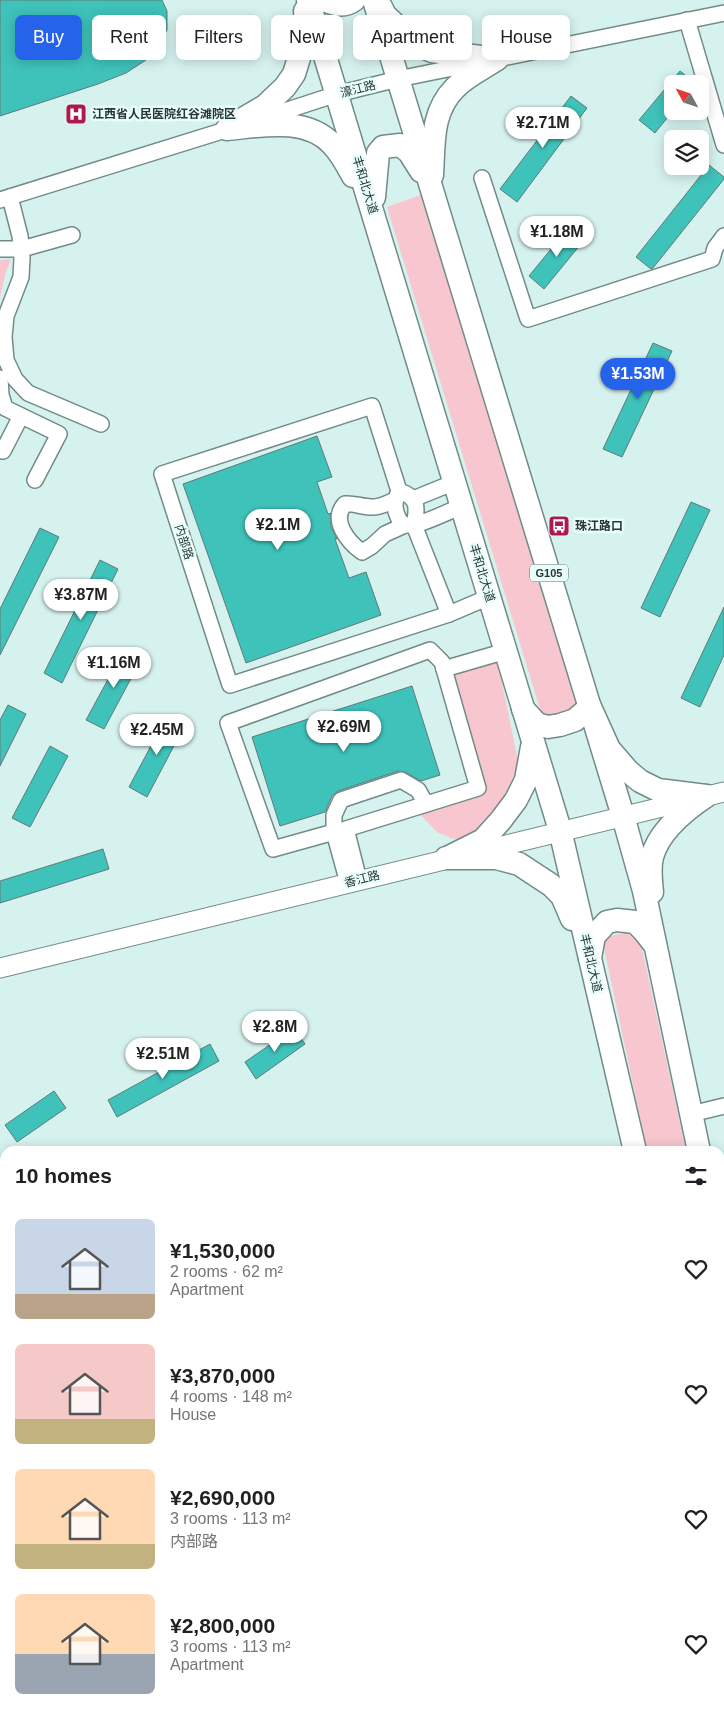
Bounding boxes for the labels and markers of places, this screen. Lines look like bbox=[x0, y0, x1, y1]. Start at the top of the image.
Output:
hospital icon: 江西省人民医院红谷滩院区 bbox=[64, 102, 88, 126]
pin: ¥2.71M bbox=[502, 106, 584, 149]
place label: 江西省人民医院红谷滩院区 bbox=[92, 107, 236, 121]
pin: ¥1.18M bbox=[516, 216, 598, 258]
pin: ¥1.53M bbox=[597, 358, 679, 400]
pin: ¥2.1M bbox=[243, 508, 313, 551]
bus stop icon: 珠江路口 bbox=[547, 514, 571, 538]
place label: 珠江路口 bbox=[575, 519, 623, 533]
pin: ¥3.87M bbox=[40, 578, 122, 621]
pin: ¥1.16M bbox=[73, 646, 155, 689]
pin: ¥2.69M bbox=[303, 710, 385, 753]
pin: ¥2.45M bbox=[116, 714, 198, 756]
pin: ¥2.8M bbox=[240, 1010, 310, 1053]
pin: ¥2.51M bbox=[122, 1038, 204, 1080]

